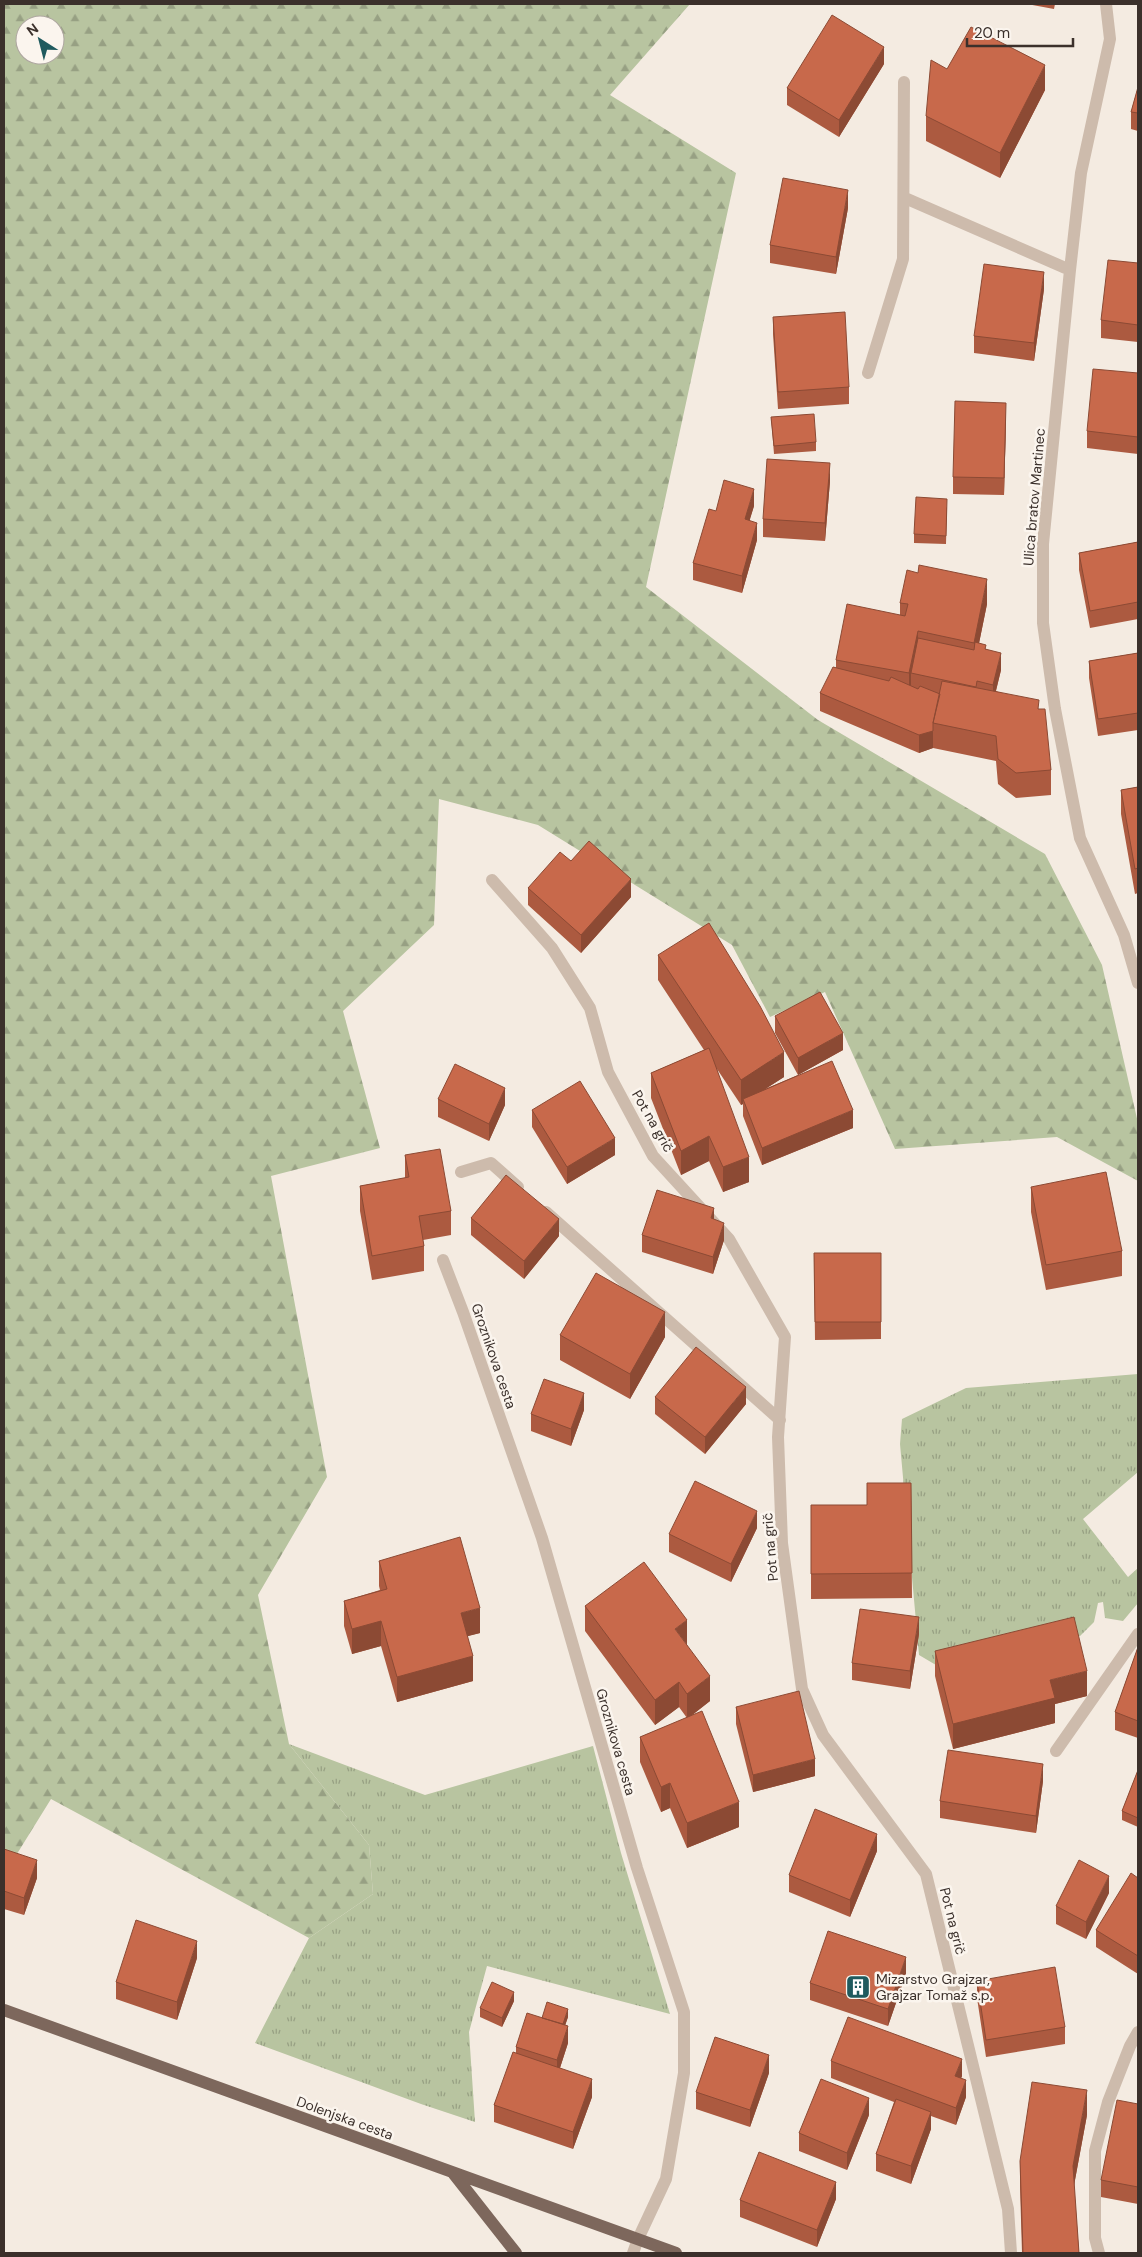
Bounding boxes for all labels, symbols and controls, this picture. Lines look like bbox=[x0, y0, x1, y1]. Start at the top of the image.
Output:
north arrow bbox=[15, 15, 65, 65]
scale bar bbox=[967, 15, 1073, 47]
text: N bbox=[23, 19, 42, 40]
text: 20 m bbox=[974, 23, 1010, 43]
street label: Ulica bratov Martinec bbox=[1019, 427, 1049, 567]
street label: Pot na grič bbox=[628, 1087, 678, 1155]
street label: Groznikova cesta bbox=[468, 1301, 520, 1411]
street label: Pot na grič bbox=[758, 1512, 782, 1582]
street label: Groznikova cesta bbox=[592, 1687, 640, 1797]
street label: Pot na grič bbox=[936, 1885, 970, 1957]
place label: Mizarstvo Grajzar, Grajzar Tomaž s.p. bbox=[876, 1970, 992, 2004]
building icon: Mizarstvo Grajzar, Grajzar Tomaž s.p. bbox=[845, 1974, 871, 2000]
street label: Dolenjska cesta bbox=[294, 2092, 396, 2144]

